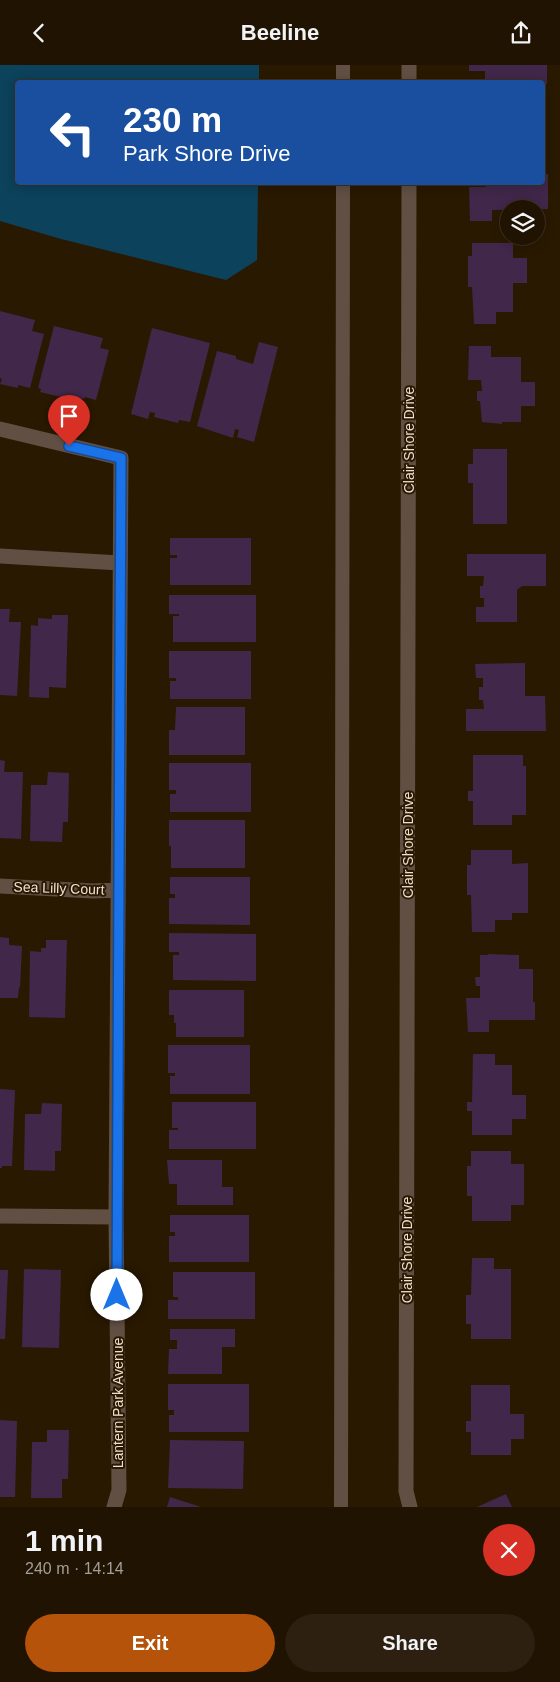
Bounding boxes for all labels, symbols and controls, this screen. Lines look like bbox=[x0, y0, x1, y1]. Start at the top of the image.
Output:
icon: back bbox=[25, 19, 53, 47]
icon: share bbox=[507, 19, 535, 47]
text: Beeline bbox=[241, 20, 319, 45]
icon: left bbox=[40, 100, 105, 165]
text: 230 m bbox=[123, 100, 222, 139]
text: Park Shore Drive bbox=[123, 141, 291, 166]
map controls bbox=[500, 200, 545, 245]
button: layers bbox=[500, 200, 545, 245]
street label: Clair Shore Drive bbox=[401, 386, 417, 493]
pin bbox=[48, 395, 90, 446]
icon: arrive bbox=[55, 402, 83, 430]
street label: Clair Shore Drive bbox=[400, 791, 416, 898]
street label: Sea Lilly Court bbox=[13, 878, 105, 898]
street label: Clair Shore Drive bbox=[399, 1196, 415, 1303]
position arrow bbox=[90, 1268, 142, 1320]
street label: Lantern Park Avenue bbox=[110, 1338, 126, 1468]
text: 1 min bbox=[25, 1524, 103, 1557]
button: close bbox=[483, 1524, 535, 1576]
text: 240 m · 14:14 bbox=[25, 1560, 124, 1577]
button: Exit bbox=[25, 1614, 275, 1672]
button: Share bbox=[285, 1614, 535, 1672]

